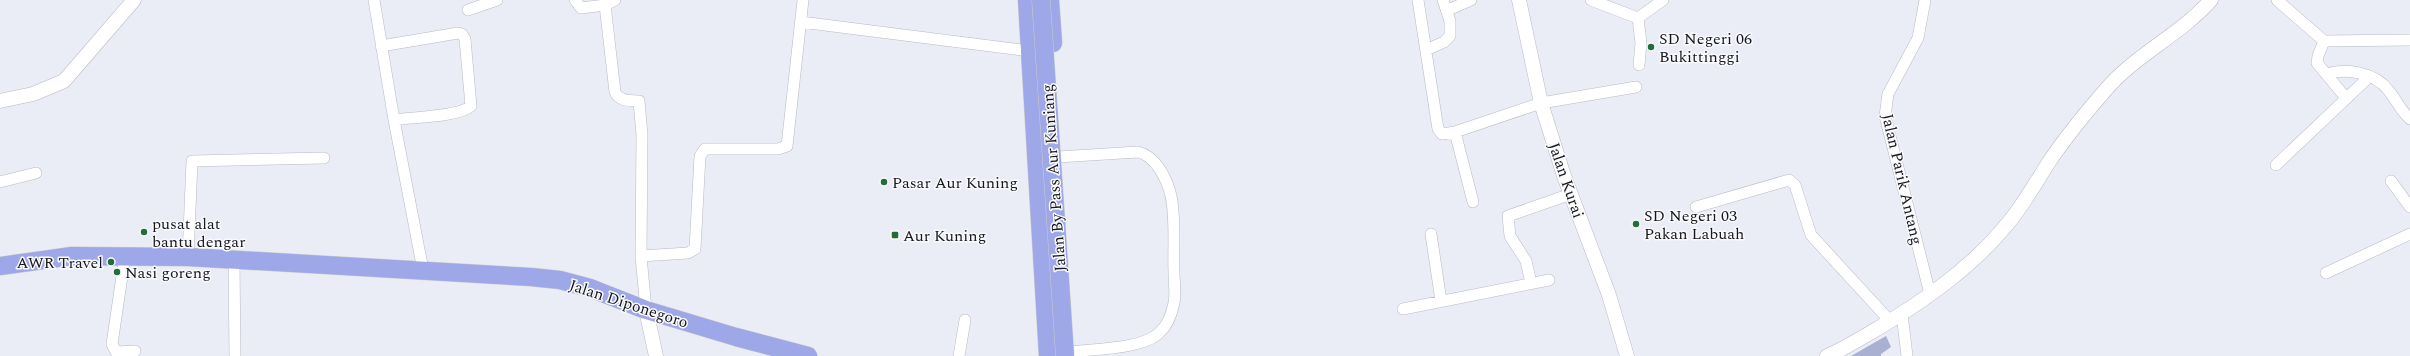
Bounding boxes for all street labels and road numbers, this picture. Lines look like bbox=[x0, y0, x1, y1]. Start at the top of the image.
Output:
street label: Jalan By Pass Aur Kuniang bbox=[1035, 83, 1073, 273]
street label: Jalan Parik Antang bbox=[1875, 111, 1929, 247]
street label: Jalan Kurai bbox=[1542, 139, 1590, 221]
street label: Jalan Diponegoro bbox=[566, 273, 691, 334]

